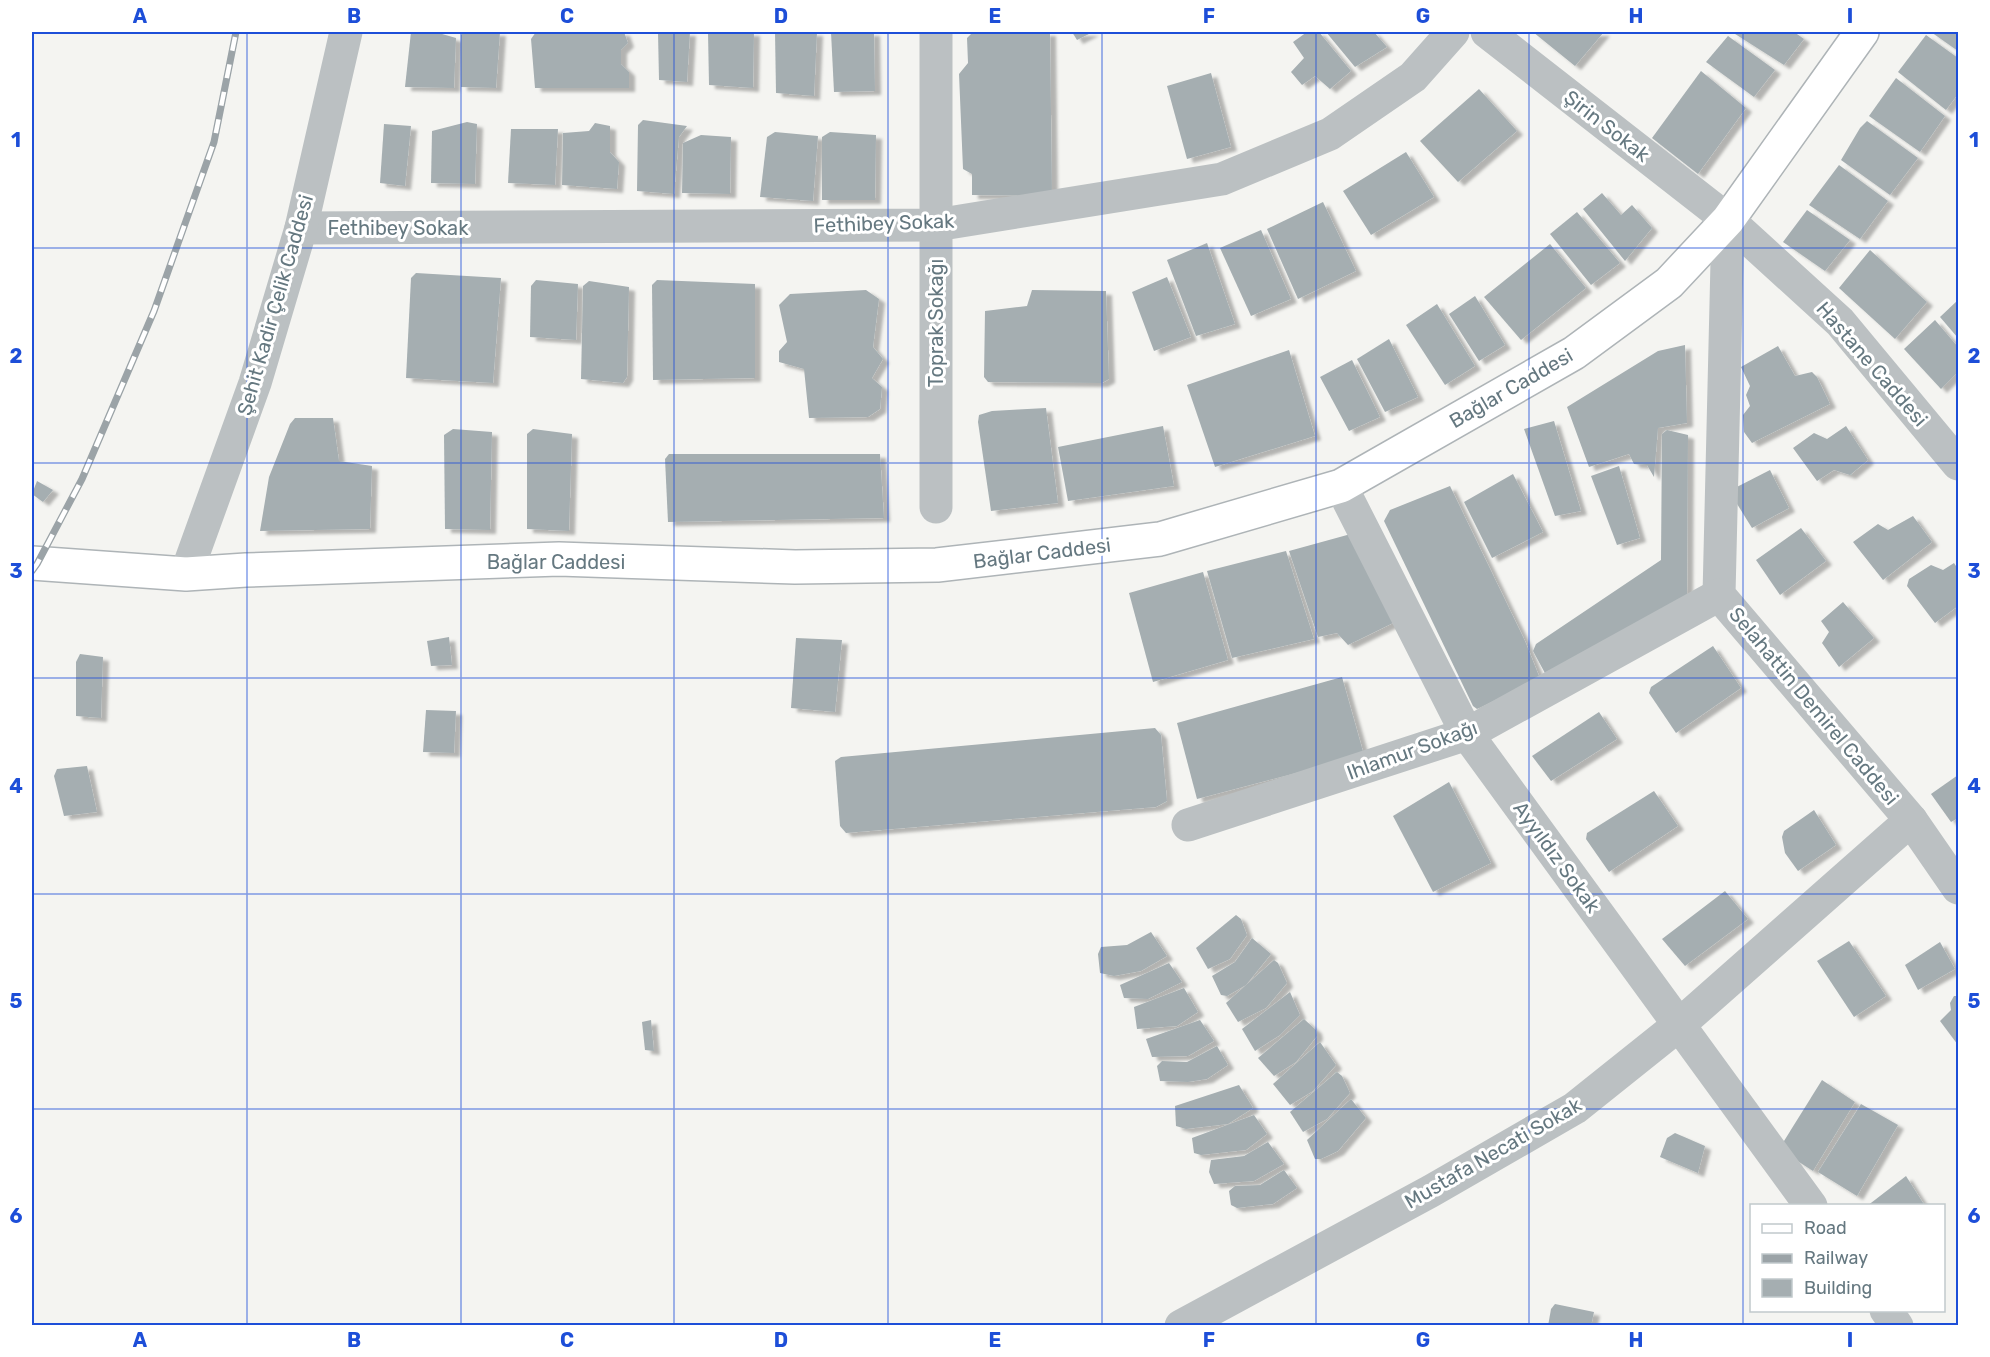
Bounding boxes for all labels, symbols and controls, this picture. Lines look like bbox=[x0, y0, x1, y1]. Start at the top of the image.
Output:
text: A bbox=[133, 4, 148, 28]
text: B bbox=[347, 4, 361, 28]
text: C bbox=[560, 4, 574, 28]
text: D bbox=[774, 4, 788, 28]
text: E bbox=[989, 4, 1001, 28]
text: F bbox=[1203, 4, 1215, 28]
text: G bbox=[1416, 4, 1430, 28]
text: H bbox=[1629, 4, 1643, 28]
text: I bbox=[1847, 4, 1853, 28]
street label: Şirin Sokak bbox=[1559, 85, 1655, 167]
text: 1 bbox=[11, 128, 21, 152]
text: 1 bbox=[1969, 128, 1979, 152]
street label: Şehit Kadir Çelik Caddesi bbox=[232, 192, 318, 418]
street label: Fethibey Sokak bbox=[813, 209, 956, 237]
street label: Fethibey Sokak bbox=[328, 216, 469, 240]
street label: Toprak Sokağı bbox=[924, 259, 948, 387]
street label: Hastane Caddesi bbox=[1811, 297, 1933, 431]
street label: Bağlar Caddesi bbox=[1445, 343, 1577, 433]
text: 2 bbox=[10, 344, 23, 368]
text: 2 bbox=[1968, 344, 1981, 368]
street label: Bağlar Caddesi bbox=[972, 533, 1112, 573]
street label: Bağlar Caddesi bbox=[487, 550, 625, 574]
text: 3 bbox=[9, 559, 23, 583]
text: 3 bbox=[1967, 559, 1981, 583]
street label: Selahattin Demirel Caddesi bbox=[1724, 602, 1904, 810]
street label: Ihlamur Sokağı bbox=[1343, 715, 1481, 785]
text: 4 bbox=[9, 774, 23, 798]
text: 4 bbox=[1967, 774, 1981, 798]
street label: Ayyıldız Sokak bbox=[1509, 797, 1606, 918]
text: 5 bbox=[10, 989, 23, 1013]
text: 5 bbox=[1968, 989, 1981, 1013]
street label: Mustafa Necati Sokak bbox=[1400, 1092, 1586, 1213]
text: 6 bbox=[9, 1204, 23, 1228]
legend bbox=[1750, 1204, 1945, 1312]
text: 6 bbox=[1967, 1204, 1981, 1228]
text: Road bbox=[1804, 1217, 1847, 1239]
text: Railway bbox=[1804, 1247, 1868, 1269]
text: Building bbox=[1804, 1277, 1872, 1299]
text: A bbox=[133, 1328, 148, 1352]
text: B bbox=[347, 1328, 361, 1352]
text: C bbox=[560, 1328, 574, 1352]
text: D bbox=[774, 1328, 788, 1352]
text: E bbox=[989, 1328, 1001, 1352]
text: F bbox=[1203, 1328, 1215, 1352]
text: G bbox=[1416, 1328, 1430, 1352]
text: H bbox=[1629, 1328, 1643, 1352]
text: I bbox=[1847, 1328, 1853, 1352]

